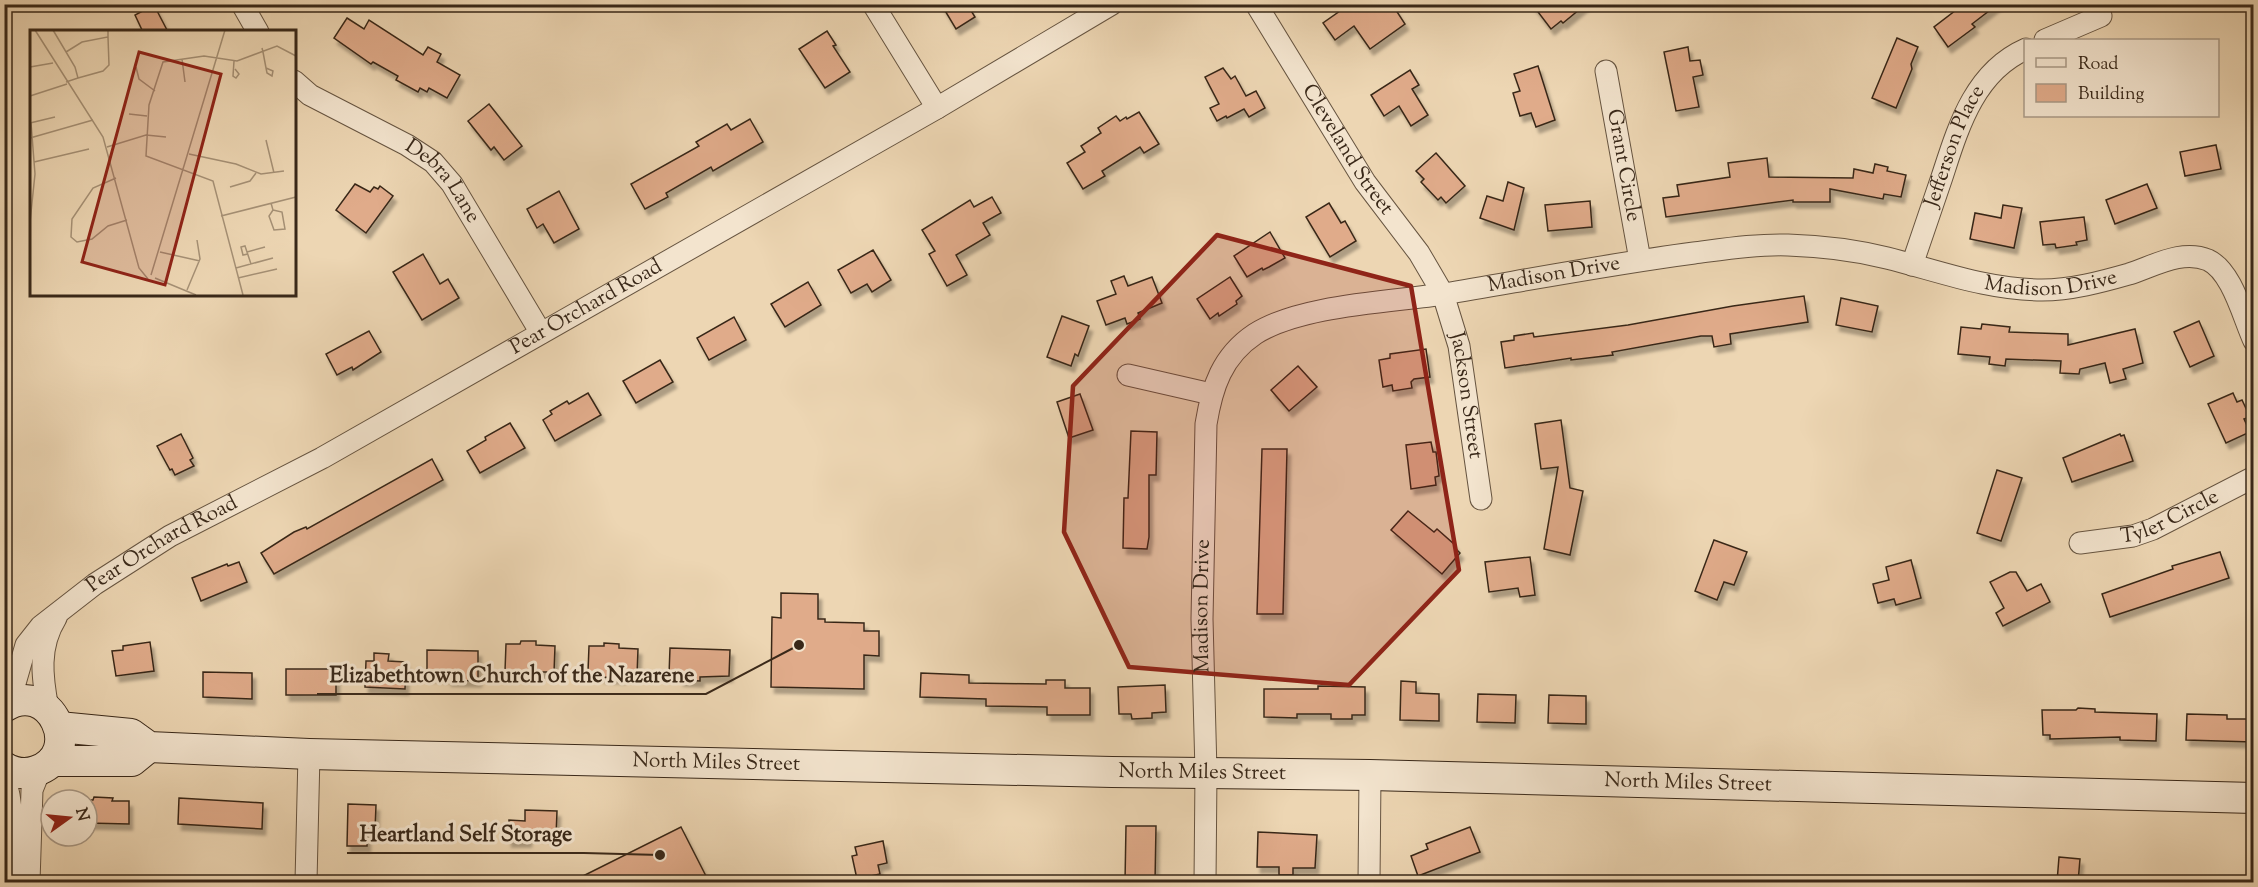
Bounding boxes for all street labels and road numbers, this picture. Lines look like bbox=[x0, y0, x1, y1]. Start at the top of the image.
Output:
street label: Cleveland Street bbox=[1294, 79, 1400, 222]
street label: Jefferson Place bbox=[1917, 79, 1993, 212]
street label: Grant Circle bbox=[1598, 107, 1648, 224]
street label: Debra Lane bbox=[398, 132, 487, 229]
street label: Madison Drive bbox=[1485, 249, 1622, 301]
street label: Pear Orchard Road bbox=[505, 252, 668, 363]
street label: Madison Drive bbox=[1982, 263, 2120, 305]
street label: Jackson Street bbox=[1440, 328, 1490, 461]
street label: Tyler Circle bbox=[2119, 482, 2224, 553]
street label: Pear Orchard Road bbox=[80, 489, 243, 600]
street label: Madison Drive bbox=[1187, 539, 1219, 673]
street label: North Miles Street bbox=[632, 746, 800, 780]
street label: North Miles Street bbox=[1118, 757, 1286, 789]
street label: North Miles Street bbox=[1604, 766, 1772, 800]

